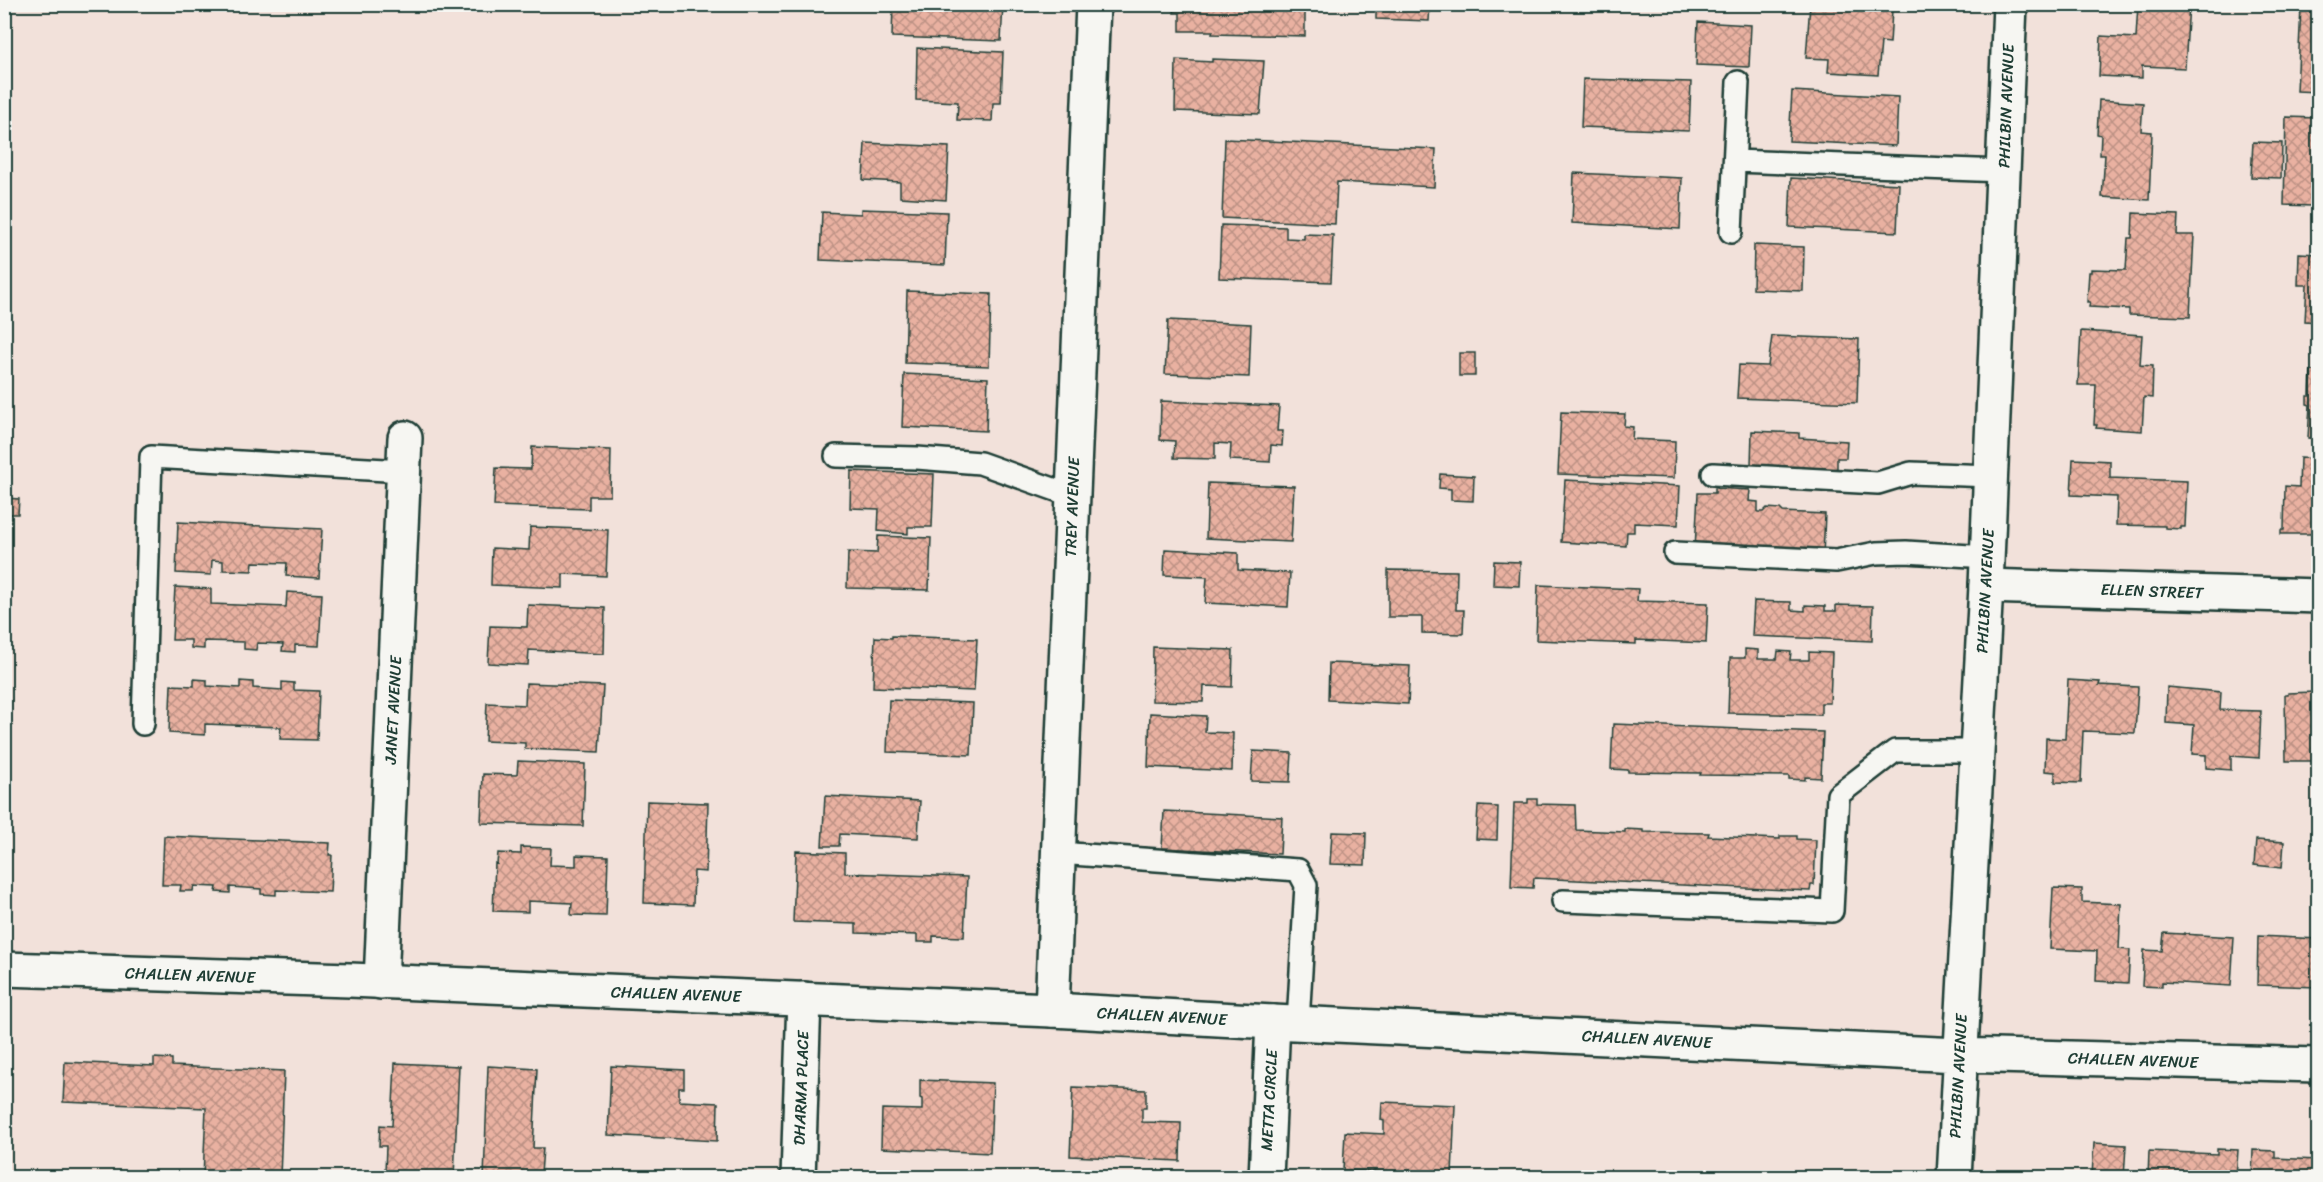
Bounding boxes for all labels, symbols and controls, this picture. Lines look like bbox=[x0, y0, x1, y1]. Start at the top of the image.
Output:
street label: PHILBIN AVENUE bbox=[1989, 42, 2023, 169]
street label: TREY AVENUE bbox=[1056, 455, 1088, 557]
street label: PHILBIN AVENUE bbox=[1967, 527, 2003, 654]
street label: ELLEN STREET bbox=[2100, 575, 2205, 607]
street label: JANET AVENUE bbox=[376, 654, 410, 766]
street label: CHALLEN AVENUE bbox=[124, 958, 257, 992]
street label: CHALLEN AVENUE bbox=[610, 977, 743, 1011]
street label: CHALLEN AVENUE bbox=[1096, 998, 1229, 1034]
street label: PHILBIN AVENUE bbox=[1940, 1012, 1976, 1139]
street label: CHALLEN AVENUE bbox=[1581, 1021, 1714, 1057]
street label: DHARMA PLACE bbox=[785, 1029, 818, 1146]
street label: CHALLEN AVENUE bbox=[2067, 1043, 2200, 1077]
street label: METTA CIRCLE bbox=[1252, 1047, 1286, 1151]

